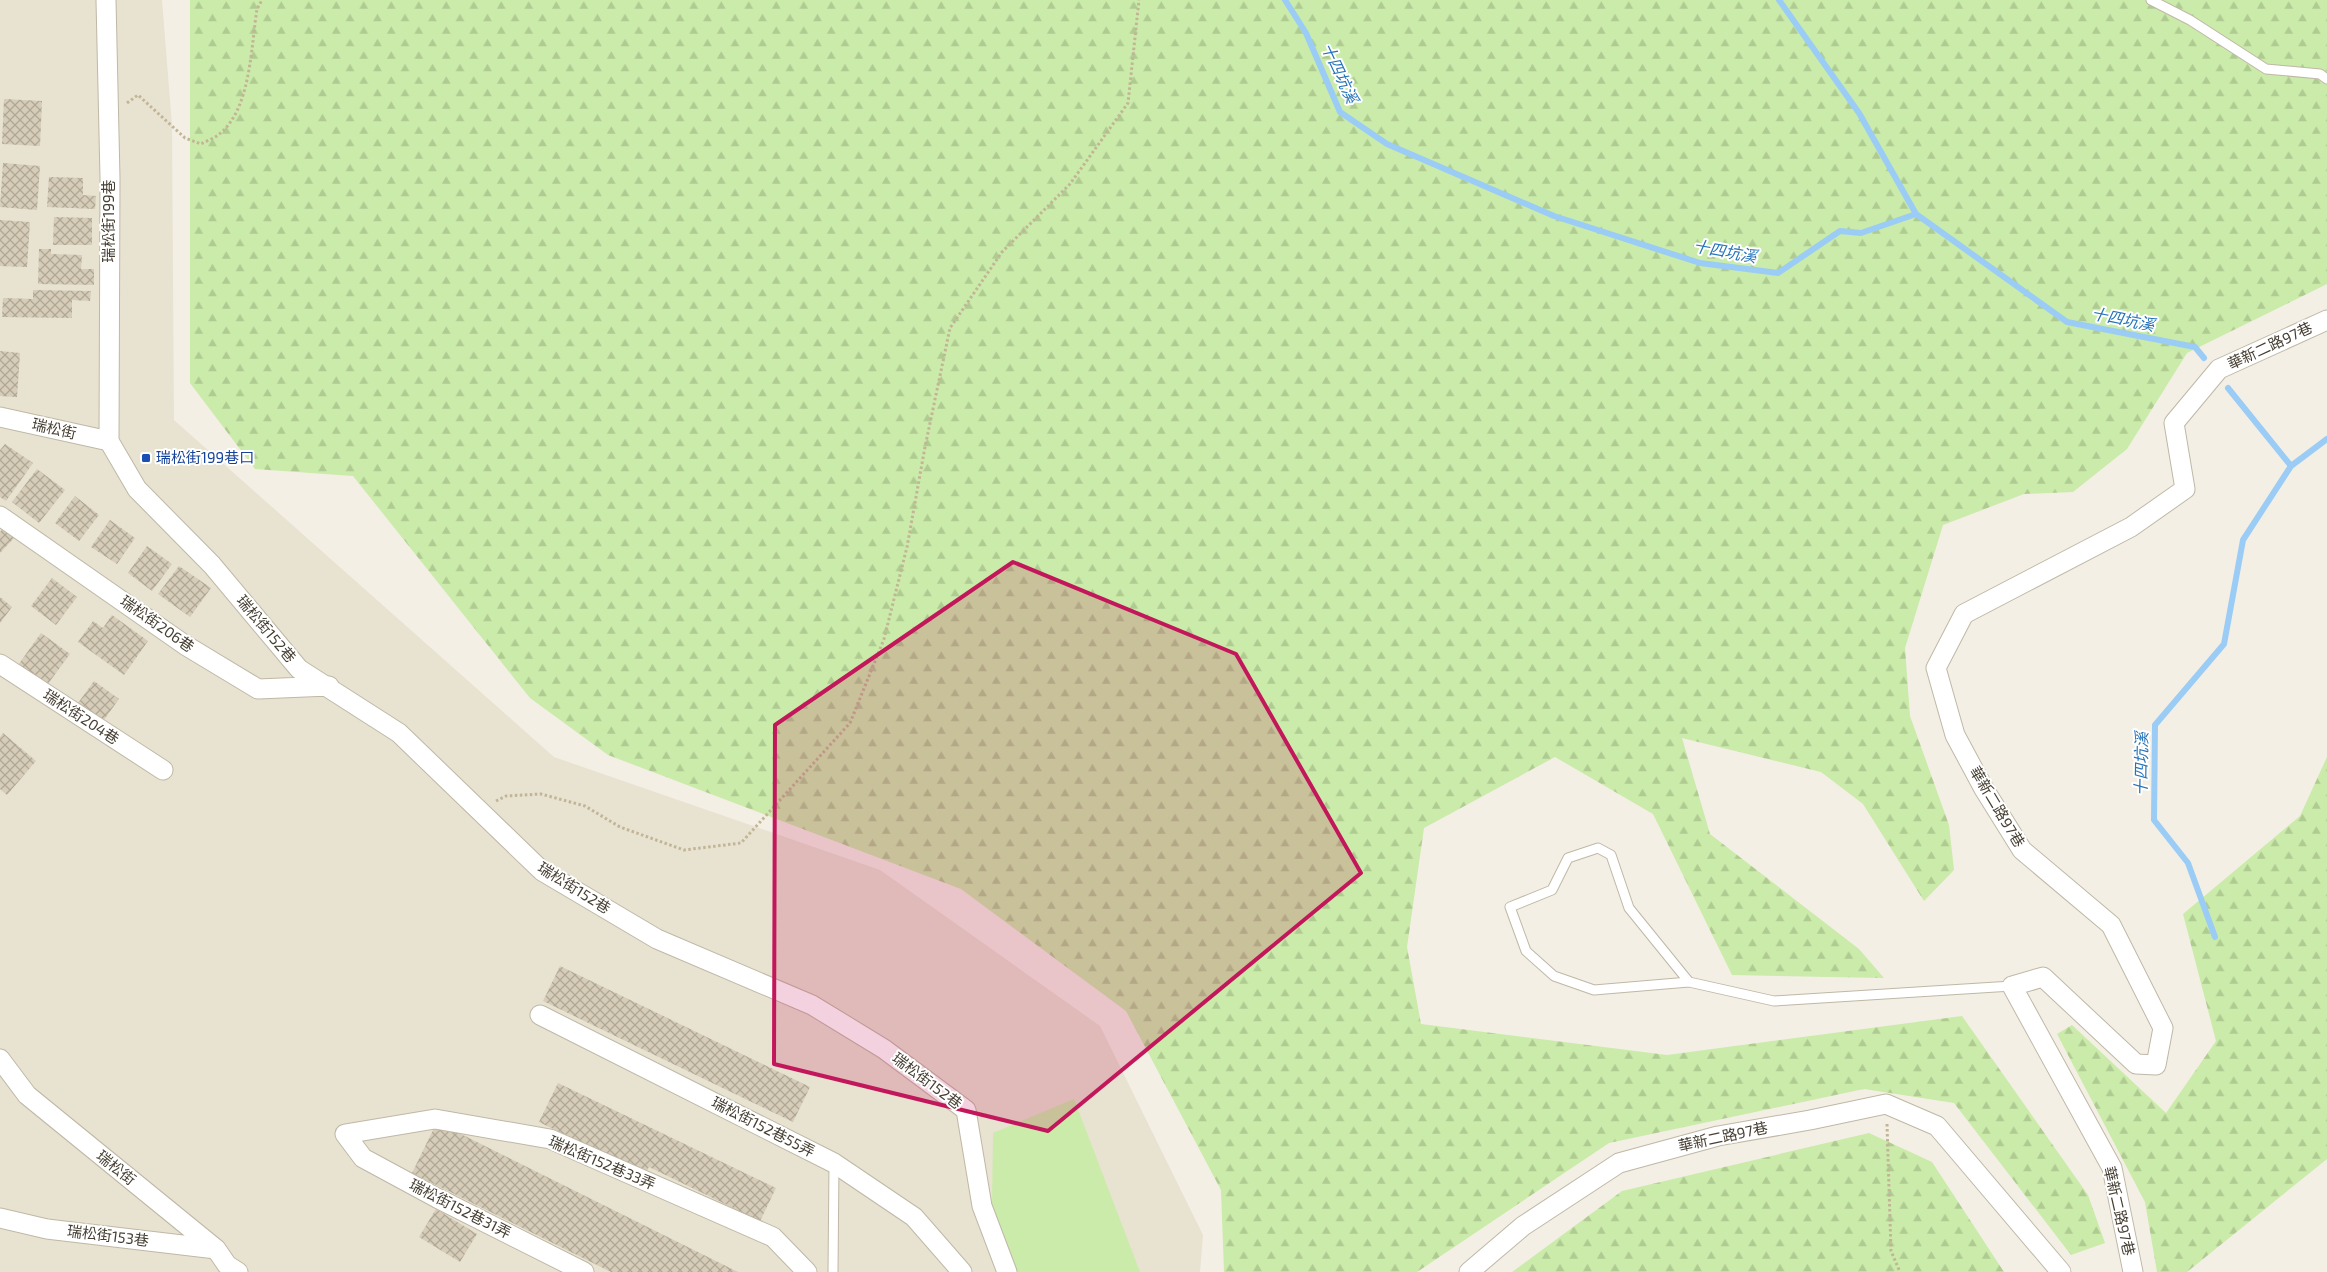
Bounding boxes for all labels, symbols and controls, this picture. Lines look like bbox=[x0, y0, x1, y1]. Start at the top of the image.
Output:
water label: 十四坑溪 bbox=[1318, 40, 1363, 108]
street label: 瑞松街199巷 bbox=[99, 179, 117, 263]
water label: 十四坑溪 bbox=[1692, 236, 1760, 266]
water label: 十四坑溪 bbox=[2090, 303, 2158, 334]
street label: 華新二路97巷 bbox=[2224, 318, 2315, 373]
street label: 瑞松街 bbox=[30, 414, 78, 442]
place label: 瑞松街199巷口 bbox=[156, 448, 254, 466]
marker: 瑞松街199巷口 bbox=[140, 452, 152, 464]
street label: 瑞松街206巷 bbox=[117, 591, 198, 655]
street label: 瑞松街152巷 bbox=[233, 591, 300, 666]
street label: 瑞松街204巷 bbox=[40, 685, 123, 747]
water label: 十四坑溪 bbox=[2130, 730, 2151, 796]
street label: 華新二路97巷 bbox=[1967, 763, 2029, 850]
street label: 瑞松街152巷 bbox=[535, 858, 614, 917]
street label: 瑞松街152巷 bbox=[889, 1048, 966, 1112]
street label: 瑞松街152巷55弄 bbox=[709, 1092, 818, 1160]
street label: 華新二路97巷 bbox=[1676, 1118, 1769, 1154]
street label: 瑞松街152巷33弄 bbox=[546, 1131, 658, 1193]
street label: 瑞松街 bbox=[93, 1146, 140, 1188]
street label: 華新二路97巷 bbox=[2101, 1164, 2139, 1257]
street label: 瑞松街152巷31弄 bbox=[407, 1175, 514, 1241]
street label: 瑞松街153巷 bbox=[66, 1221, 150, 1249]

